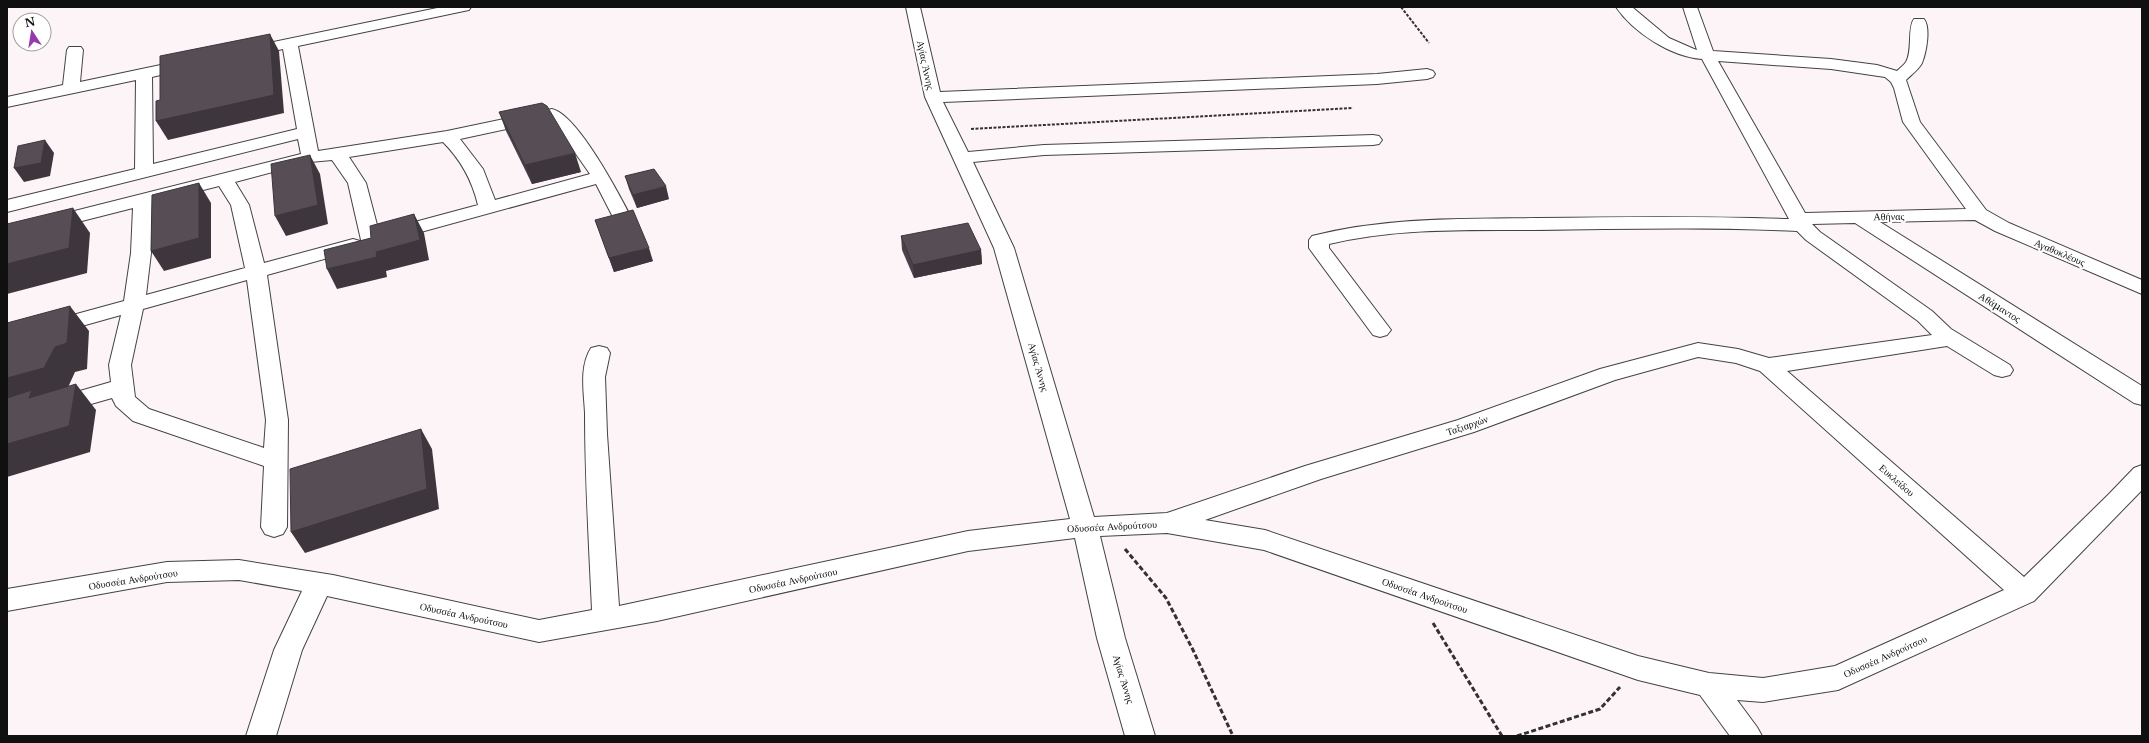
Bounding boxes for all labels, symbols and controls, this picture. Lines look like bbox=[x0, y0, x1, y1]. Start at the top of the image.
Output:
north arrow bbox=[12, 12, 52, 52]
text: N bbox=[23, 14, 37, 30]
street label: Αγίας Άννης bbox=[914, 39, 937, 91]
street label: Αθήνας bbox=[1873, 210, 1905, 223]
street label: Αγαθοκλέους bbox=[2032, 236, 2087, 269]
street label: Αθάμαντος bbox=[1976, 289, 2023, 325]
street label: Αγίας Άννης bbox=[1025, 341, 1052, 393]
street label: Ταξιαρχών bbox=[1445, 412, 1490, 439]
street label: Ευκλείδου bbox=[1876, 462, 1917, 499]
street label: Οδυσσέα Ανδρούτσου bbox=[1067, 518, 1157, 535]
street label: Οδυσσέα Ανδρούτσου bbox=[748, 565, 839, 596]
street label: Οδυσσέα Ανδρούτσου bbox=[88, 566, 179, 593]
street label: Οδυσσέα Ανδρούτσου bbox=[1380, 575, 1470, 616]
street label: Οδυσσέα Ανδρούτσου bbox=[419, 600, 509, 631]
street label: Οδυσσέα Ανδρούτσου bbox=[1841, 632, 1929, 681]
street label: Αγίας Άννης bbox=[1110, 653, 1137, 705]

